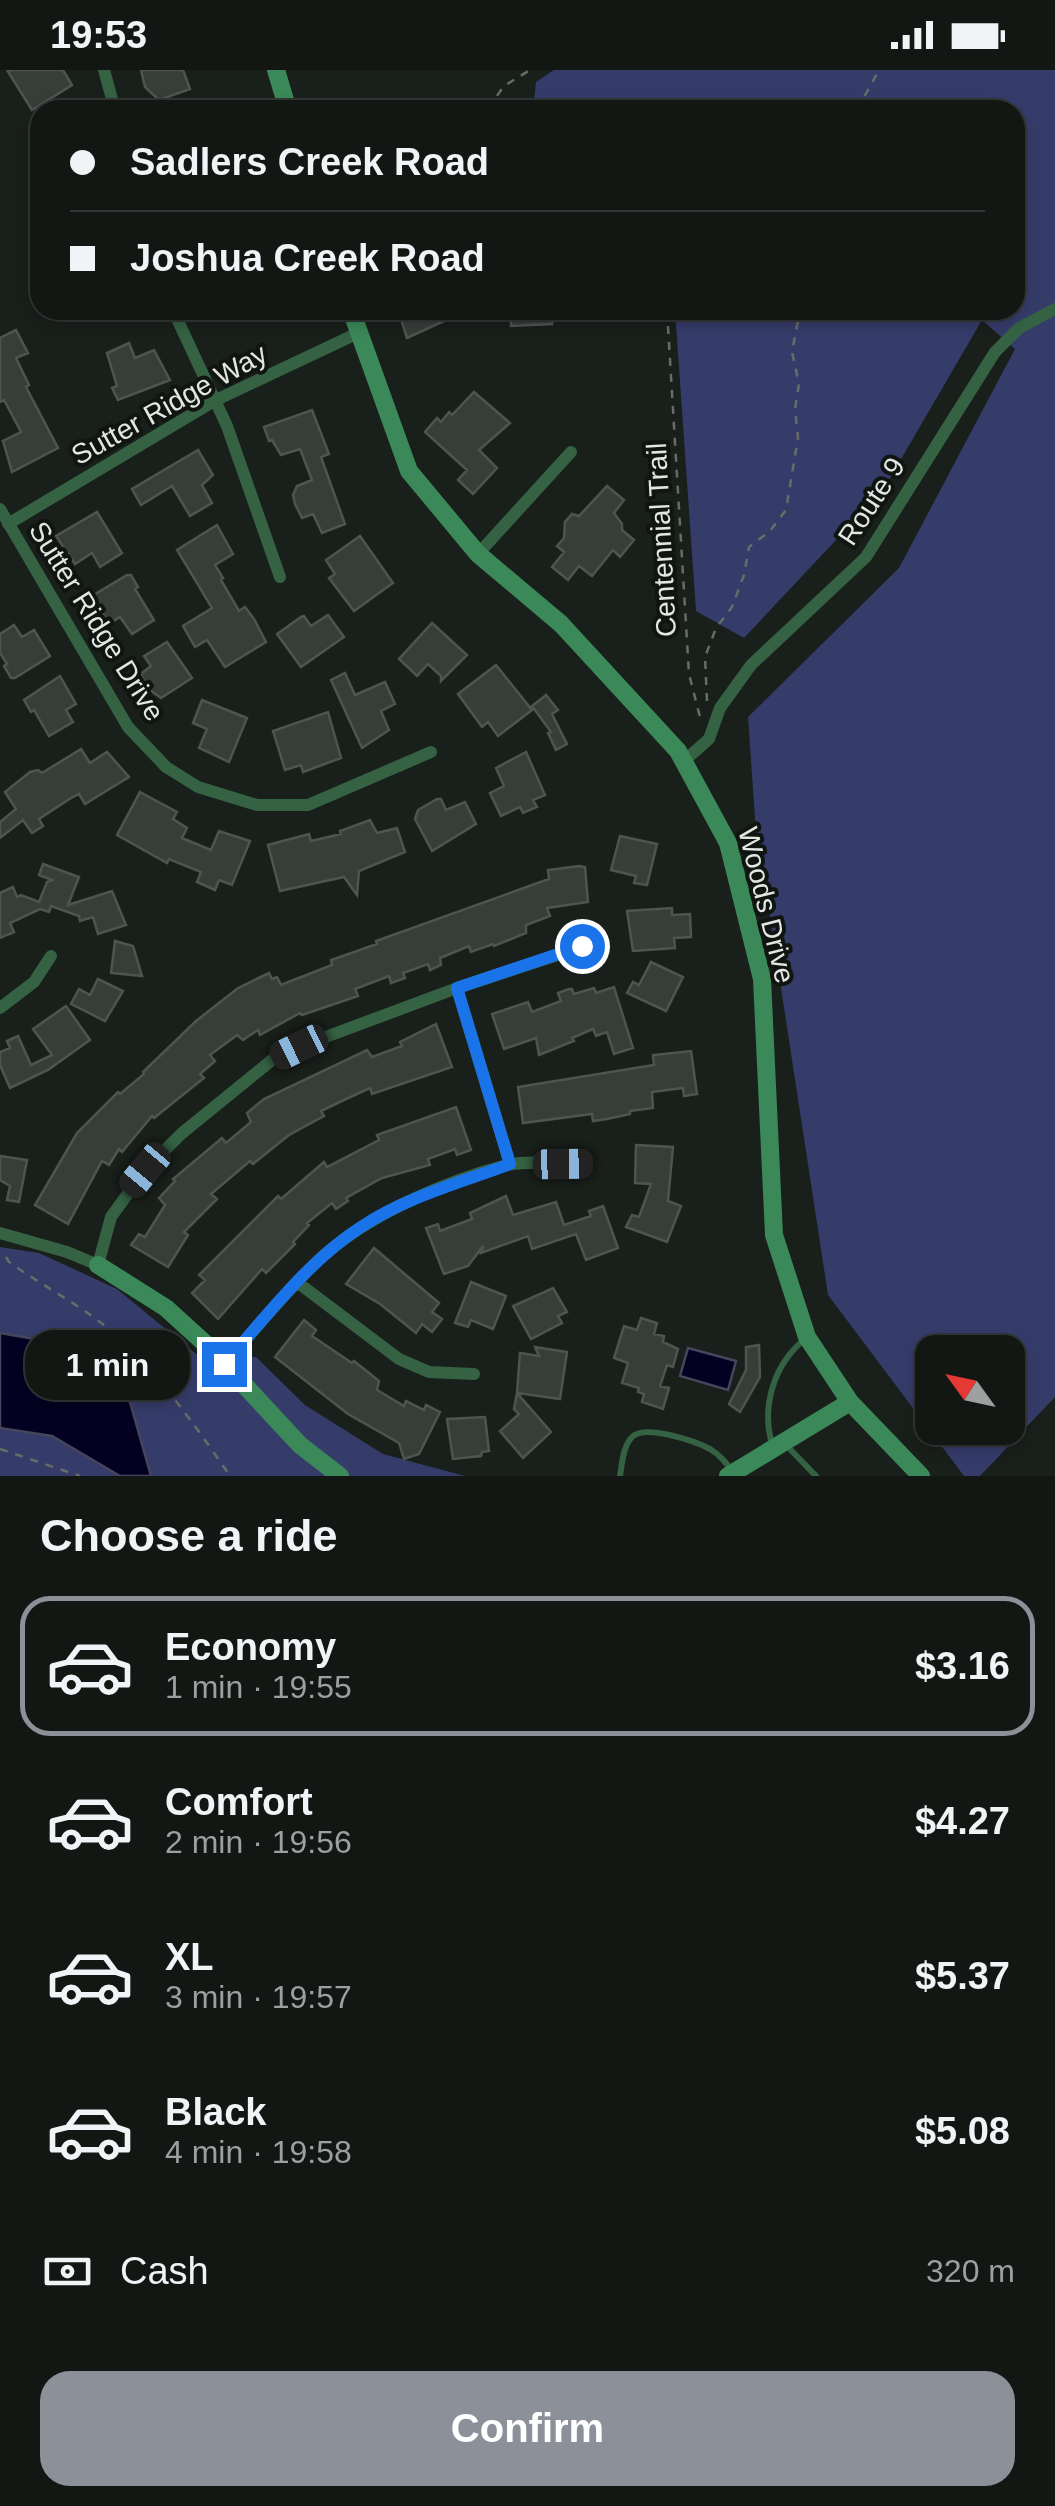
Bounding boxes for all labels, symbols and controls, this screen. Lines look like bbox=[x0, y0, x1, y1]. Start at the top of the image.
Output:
text: 19:53 bbox=[50, 14, 147, 56]
text: Sadlers Creek Road bbox=[130, 141, 489, 183]
text: Joshua Creek Road bbox=[130, 237, 485, 279]
street label: Sutter Ridge Way bbox=[66, 338, 272, 471]
street label: Centennial Trail bbox=[641, 442, 682, 638]
street label: Route 9 bbox=[832, 452, 911, 551]
street label: Sutter Ridge Drive bbox=[23, 516, 170, 726]
street label: Woods Drive bbox=[732, 824, 801, 986]
route start bbox=[560, 924, 605, 969]
car bbox=[265, 1020, 333, 1074]
car bbox=[114, 1137, 176, 1203]
car bbox=[533, 1148, 593, 1180]
callout: 1 min bbox=[24, 1329, 189, 1399]
north arrow bbox=[915, 1335, 1025, 1445]
map controls bbox=[915, 1335, 1025, 1445]
route end bbox=[202, 1342, 247, 1387]
text: 1 min bbox=[66, 1347, 149, 1383]
text: Choose a ride bbox=[40, 1510, 338, 1561]
icon: car bbox=[45, 1621, 135, 1711]
text: Economy bbox=[165, 1626, 336, 1668]
text: $3.16 bbox=[915, 1645, 1010, 1687]
text: 1 min · 19:55 bbox=[165, 1669, 352, 1705]
icon: car bbox=[45, 1776, 135, 1866]
text: Comfort bbox=[165, 1781, 313, 1823]
text: $4.27 bbox=[915, 1800, 1010, 1842]
text: 2 min · 19:56 bbox=[165, 1824, 352, 1860]
icon: car bbox=[45, 1931, 135, 2021]
text: XL bbox=[165, 1936, 214, 1978]
text: $5.37 bbox=[915, 1955, 1010, 1997]
text: 3 min · 19:57 bbox=[165, 1979, 352, 2015]
icon: car bbox=[45, 2086, 135, 2176]
text: Black bbox=[165, 2091, 266, 2133]
text: $5.08 bbox=[915, 2110, 1010, 2152]
text: 4 min · 19:58 bbox=[165, 2134, 352, 2170]
icon: cash bbox=[40, 2244, 95, 2299]
text: Cash bbox=[120, 2250, 209, 2292]
text: 320 m bbox=[926, 2253, 1015, 2289]
button: Confirm bbox=[40, 2371, 1015, 2486]

